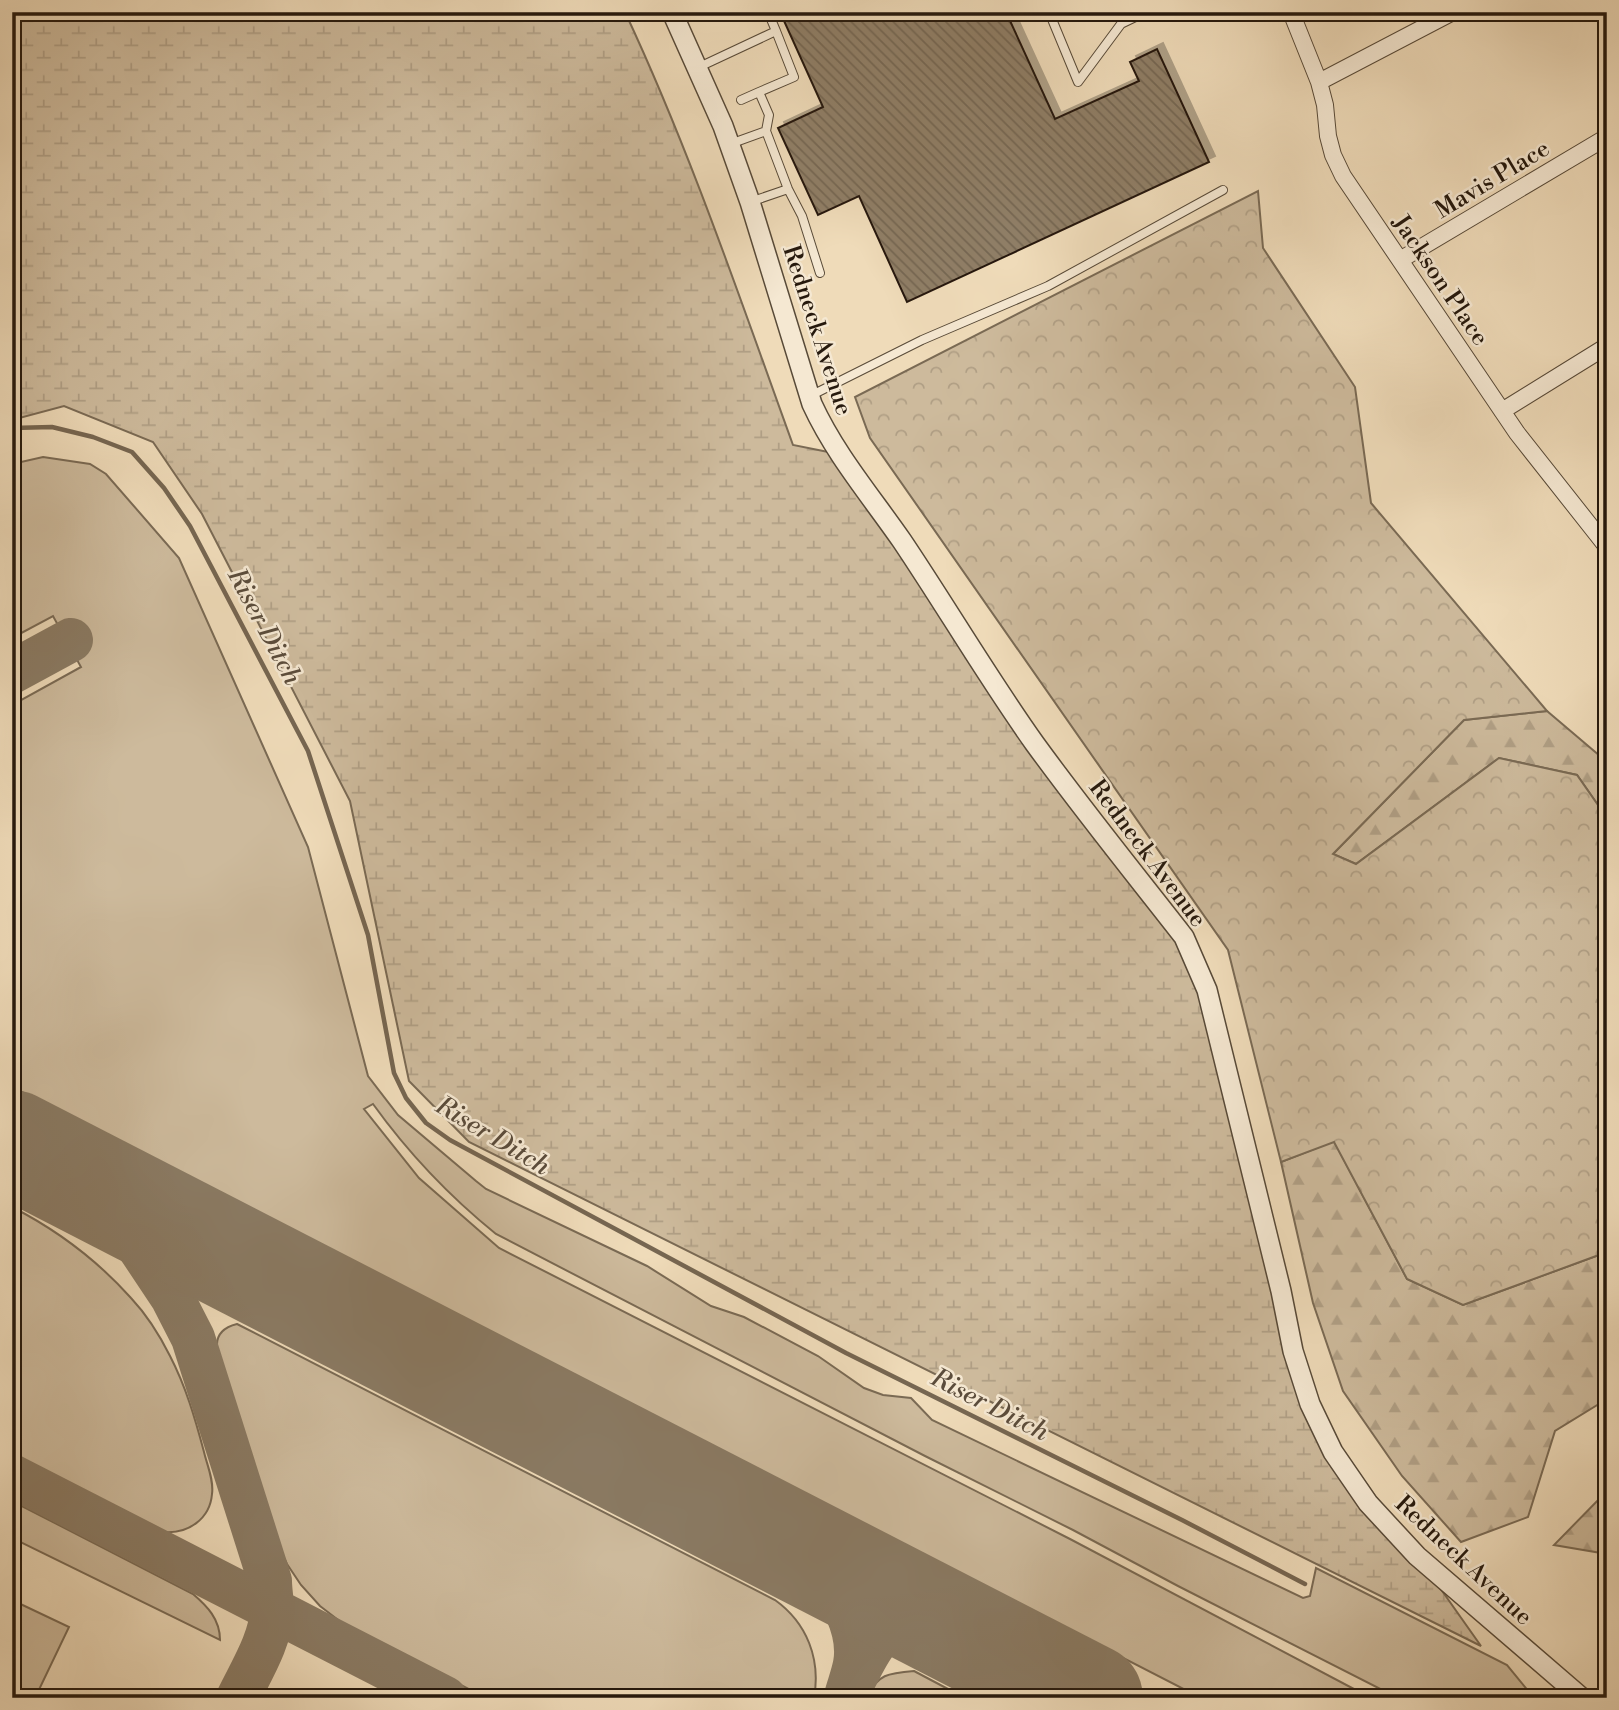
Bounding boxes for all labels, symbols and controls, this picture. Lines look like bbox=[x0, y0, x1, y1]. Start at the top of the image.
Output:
street label: Mavis Place bbox=[1430, 134, 1555, 226]
street label: Jackson Place bbox=[1385, 209, 1495, 352]
street label: Redneck Avenue bbox=[775, 241, 859, 419]
water label: Riser Ditch bbox=[220, 562, 308, 691]
street label: Redneck Avenue bbox=[1082, 774, 1213, 933]
water label: Riser Ditch bbox=[429, 1089, 556, 1183]
water label: Riser Ditch bbox=[925, 1361, 1054, 1448]
street label: Redneck Avenue bbox=[1388, 1489, 1538, 1632]

